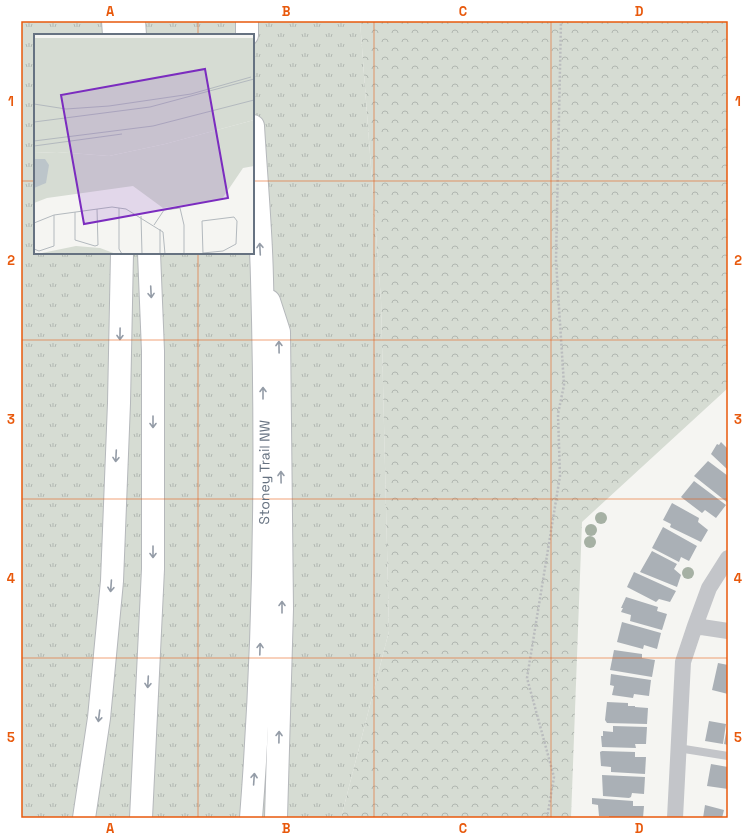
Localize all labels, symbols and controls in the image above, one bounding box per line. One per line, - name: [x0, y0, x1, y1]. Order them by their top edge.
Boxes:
- text: A: [106, 3, 115, 20]
- text: B: [282, 3, 291, 20]
- text: C: [459, 3, 467, 20]
- text: D: [635, 3, 644, 20]
- inset map: [34, 34, 254, 254]
- text: 1: [8, 93, 14, 110]
- text: 1: [735, 93, 741, 110]
- one-way arrow: [257, 243, 264, 256]
- text: 2: [7, 252, 15, 269]
- text: 2: [734, 252, 742, 269]
- one-way arrow: [147, 285, 154, 298]
- one-way arrow: [117, 327, 124, 340]
- one-way arrow: [275, 341, 283, 354]
- one-way arrow: [259, 387, 267, 400]
- text: 3: [7, 411, 15, 428]
- text: 3: [734, 411, 742, 428]
- one-way arrow: [149, 415, 157, 428]
- street label: Stoney Trail NW: [255, 420, 273, 525]
- one-way arrow: [113, 449, 120, 462]
- one-way arrow: [277, 471, 285, 484]
- one-way arrow: [149, 545, 157, 558]
- text: 4: [7, 570, 15, 587]
- text: 4: [734, 570, 742, 587]
- one-way arrow: [108, 579, 115, 592]
- one-way arrow: [278, 601, 286, 614]
- one-way arrow: [256, 643, 263, 656]
- one-way arrow: [145, 675, 152, 688]
- one-way arrow: [95, 709, 103, 722]
- text: 5: [7, 729, 15, 746]
- text: 5: [734, 729, 742, 746]
- one-way arrow: [275, 731, 283, 744]
- one-way arrow: [250, 773, 257, 786]
- text: A: [106, 820, 115, 837]
- text: B: [282, 820, 291, 837]
- text: C: [459, 820, 467, 837]
- text: D: [635, 820, 644, 837]

